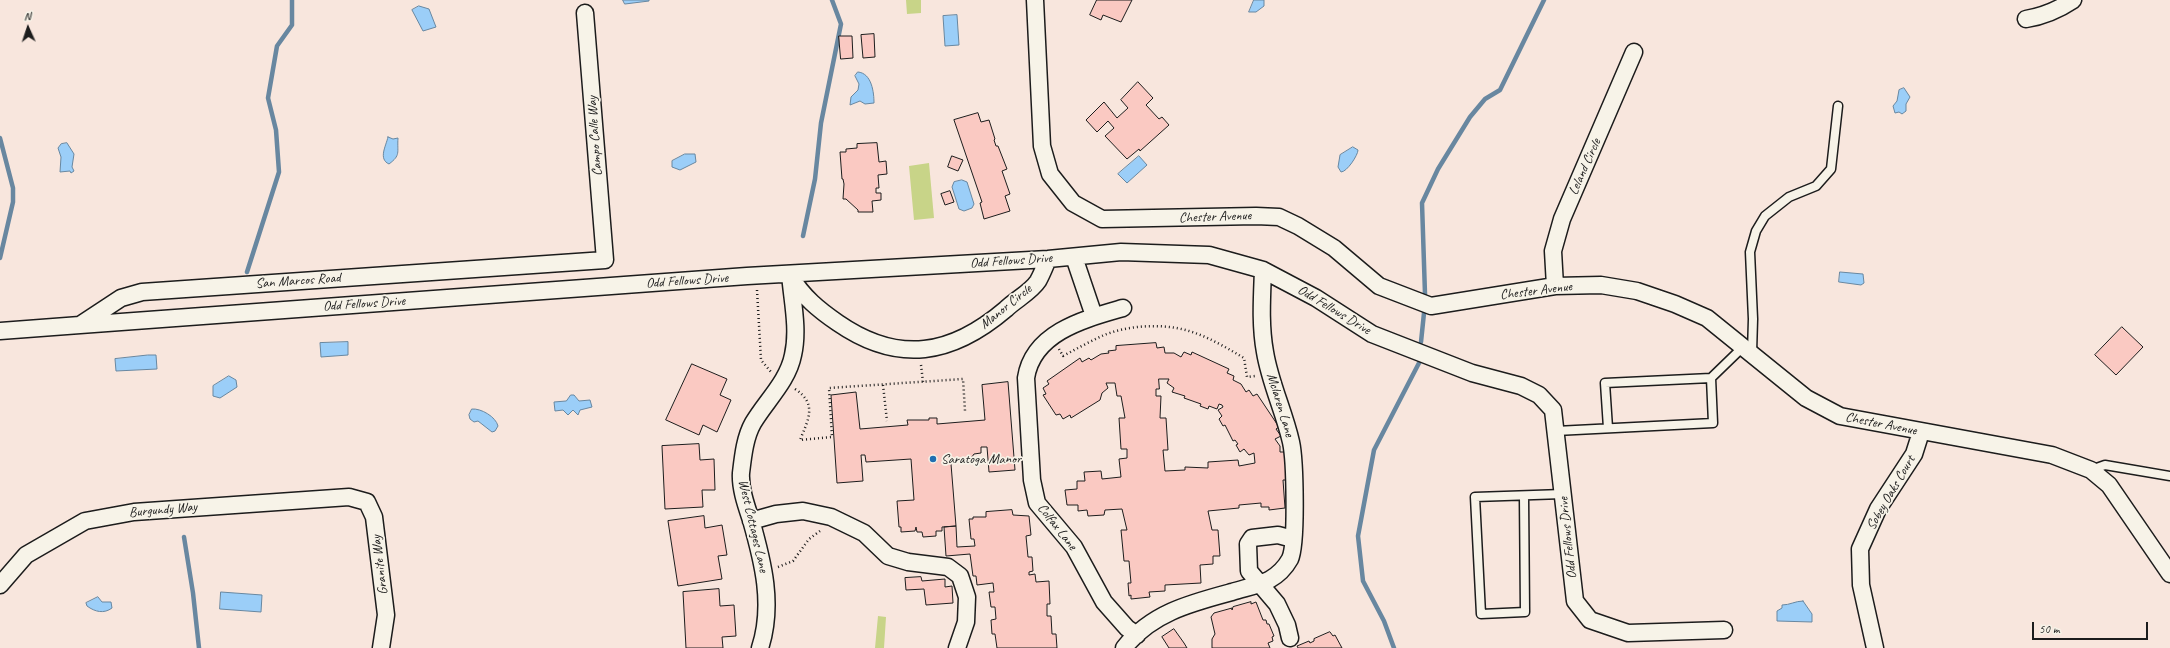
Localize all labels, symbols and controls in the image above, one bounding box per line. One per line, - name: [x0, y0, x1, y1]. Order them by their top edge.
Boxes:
- north arrow: [8, 8, 48, 48]
- text: N: [24, 9, 31, 23]
- street label: Campo Calle Way: [584, 95, 606, 177]
- street label: Leland Circle: [1565, 136, 1605, 198]
- street label: Chester Avenue: [1179, 207, 1251, 227]
- street label: Odd Fellows Drive: [969, 250, 1053, 272]
- street label: San Marcos Road: [255, 270, 341, 292]
- street label: Odd Fellows Drive: [645, 270, 729, 292]
- street label: Chester Avenue: [1499, 278, 1573, 304]
- street label: Manor Circle: [977, 281, 1035, 333]
- street label: Odd Fellows Drive: [1294, 282, 1374, 338]
- street label: Odd Fellows Drive: [322, 293, 406, 315]
- street label: Mclaren Lane: [1262, 371, 1298, 439]
- street label: Chester Avenue: [1844, 409, 1918, 439]
- place label: Saratoga Manor: [941, 451, 1021, 467]
- street label: Sobey Oaks Court: [1863, 453, 1919, 533]
- marker: Saratoga Manor: [928, 454, 938, 464]
- street label: West Cottages Lane: [734, 478, 772, 574]
- street label: Odd Fellows Drive: [1555, 496, 1581, 580]
- street label: Burgundy Way: [128, 499, 198, 521]
- street label: Colfax Lane: [1034, 500, 1080, 554]
- street label: Granite Way: [368, 534, 392, 596]
- scale bar: [2034, 614, 2150, 640]
- text: 50 m: [2039, 621, 2059, 637]

